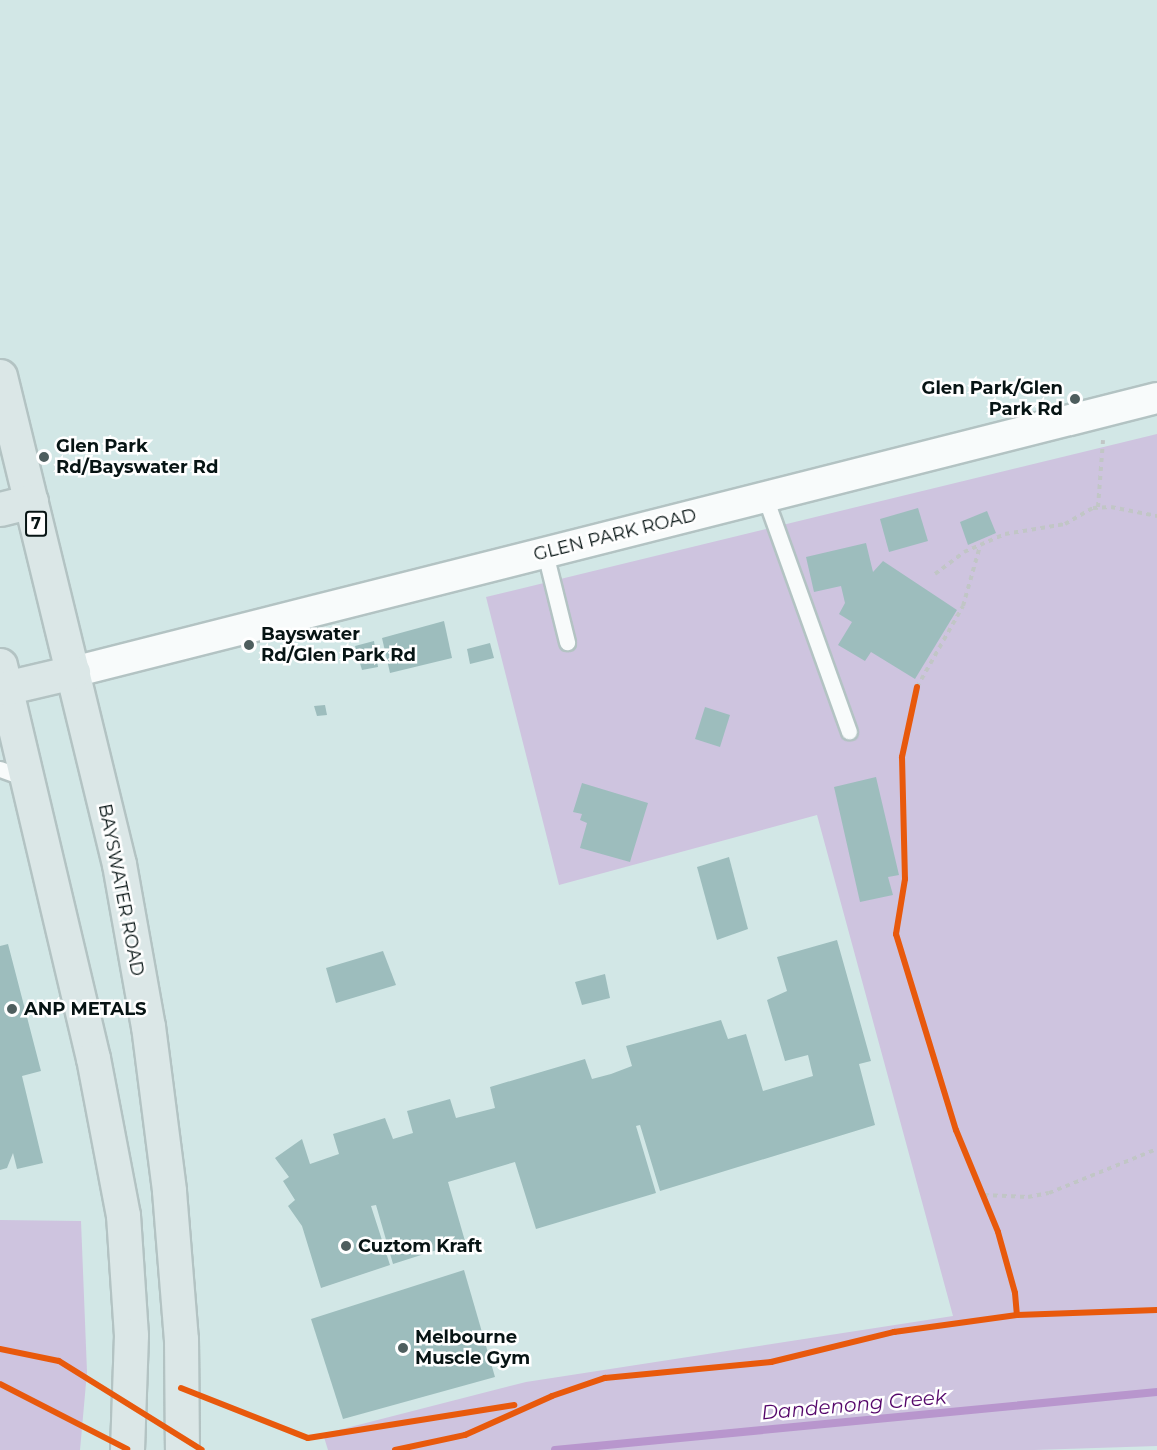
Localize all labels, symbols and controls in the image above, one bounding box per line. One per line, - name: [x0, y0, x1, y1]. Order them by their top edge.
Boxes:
- place label: Glen Park/Glen Park Rd: [922, 378, 1063, 420]
- marker: Glen Park/Glen Park Rd: [1068, 392, 1082, 406]
- place label: Glen Park Rd/Bayswater Rd: [56, 436, 218, 478]
- marker: Glen Park Rd/Bayswater Rd: [37, 450, 51, 464]
- street label: GLEN PARK ROAD: [531, 504, 699, 566]
- road number: 7: [24, 511, 48, 537]
- place label: Bayswater Rd/Glen Park Rd: [261, 624, 416, 666]
- marker: Bayswater Rd/Glen Park Rd: [242, 638, 256, 652]
- street label: BAYSWATER ROAD: [94, 802, 148, 978]
- place label: ANP METALS: [24, 998, 146, 1020]
- marker: ANP METALS: [5, 1002, 19, 1016]
- place label: Cuztom Kraft: [358, 1235, 482, 1257]
- marker: Cuztom Kraft: [339, 1239, 353, 1253]
- place label: Melbourne Muscle Gym: [415, 1327, 530, 1370]
- marker: Melbourne Muscle Gym: [396, 1341, 410, 1355]
- water label: Dandenong Creek: [760, 1385, 948, 1425]

